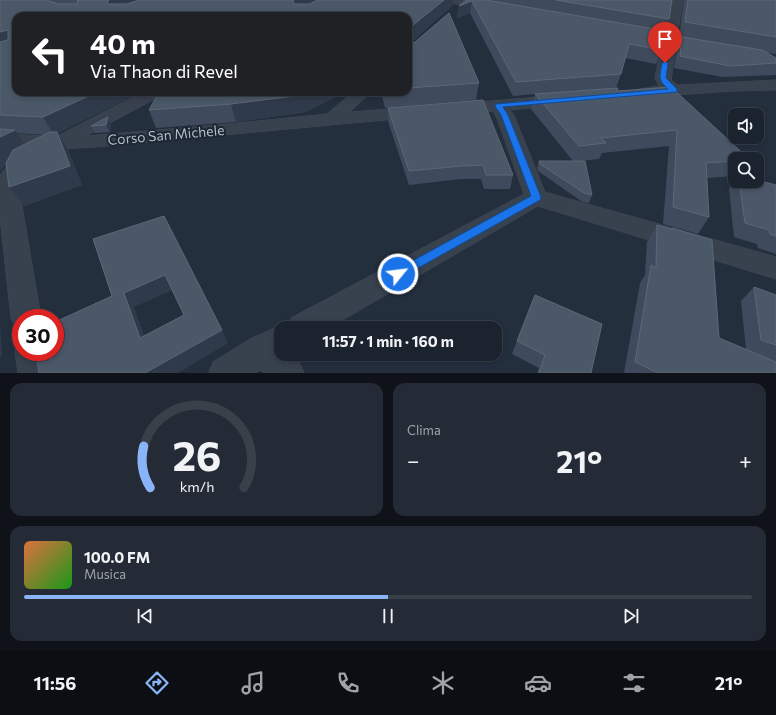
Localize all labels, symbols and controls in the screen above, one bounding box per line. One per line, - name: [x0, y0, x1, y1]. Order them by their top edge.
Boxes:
- pin: [648, 22, 682, 63]
- text: 40 m: [90, 26, 156, 60]
- icon: left: [24, 28, 76, 80]
- icon: arrive: [654, 28, 676, 50]
- text: Via Thaon di Revel: [90, 60, 238, 82]
- map controls: [728, 108, 764, 188]
- button: sound: [728, 108, 764, 144]
- street label: Corso San Michele: [107, 121, 225, 148]
- button: search: [728, 152, 764, 188]
- position arrow: [377, 253, 419, 295]
- speed limit sign: 30: [12, 309, 64, 361]
- text: 11:57 · 1 min · 160 m: [322, 332, 454, 350]
- text: Clima: [407, 422, 441, 438]
- text: 26: [172, 428, 221, 479]
- text: 21°: [556, 442, 602, 479]
- text: −: [407, 447, 420, 474]
- text: +: [739, 447, 752, 474]
- text: km/h: [179, 476, 214, 494]
- text: 100.0 FM: [84, 548, 150, 566]
- text: Musica: [84, 566, 126, 582]
- icon: previous: [134, 605, 156, 627]
- icon: pause: [377, 605, 399, 627]
- icon: next: [620, 605, 642, 627]
- icon: directions: [143, 669, 171, 697]
- icon: music: [239, 669, 267, 697]
- icon: phone: [334, 669, 362, 697]
- icon: climate: [429, 669, 457, 697]
- icon: car: [524, 669, 552, 697]
- icon: filters: [620, 669, 648, 697]
- text: 11:56: [34, 672, 76, 694]
- text: 21°: [715, 672, 742, 694]

